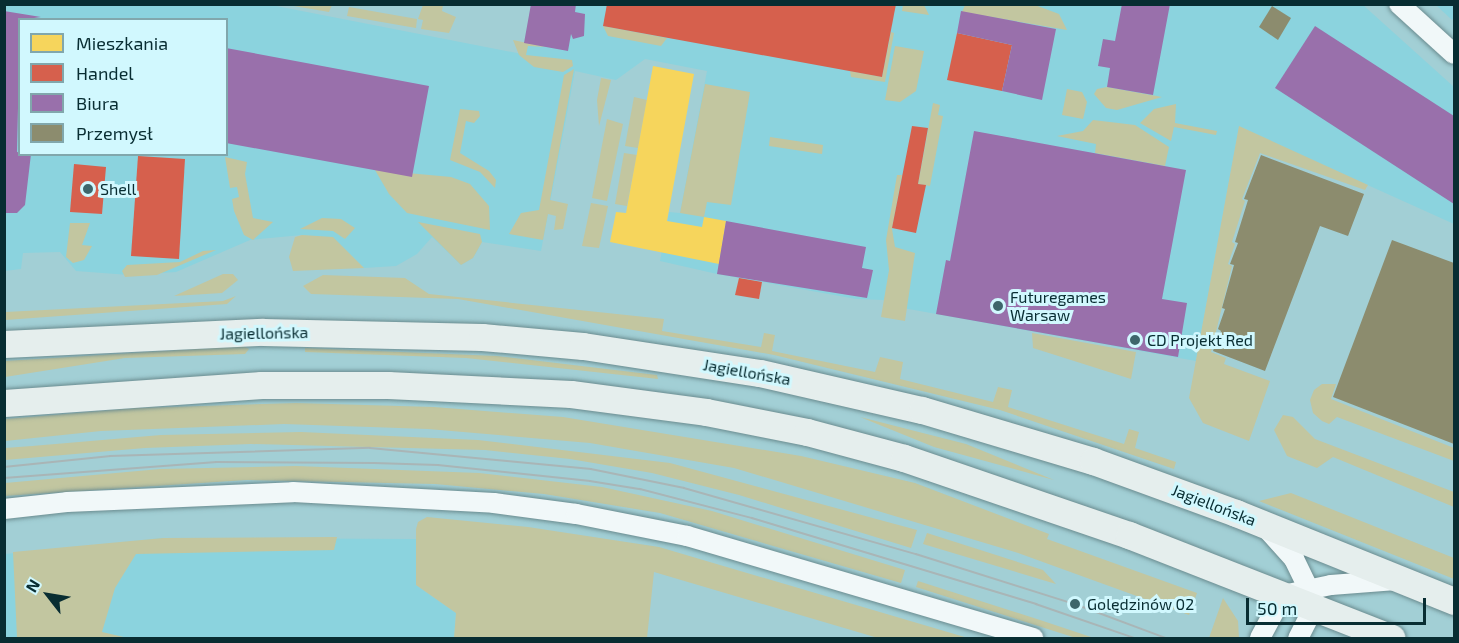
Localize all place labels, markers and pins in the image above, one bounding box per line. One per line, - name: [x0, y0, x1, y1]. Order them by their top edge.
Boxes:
- place label: Shell: [100, 179, 136, 199]
- marker: Shell: [81, 182, 95, 196]
- place label: Futuregames Warsaw: [1010, 287, 1106, 325]
- marker: Futuregames Warsaw: [991, 299, 1005, 313]
- place label: CD Projekt Red: [1147, 330, 1253, 350]
- marker: CD Projekt Red: [1128, 333, 1142, 347]
- place label: Golędzinów 02: [1087, 594, 1195, 614]
- marker: Golędzinów 02: [1068, 597, 1082, 611]

